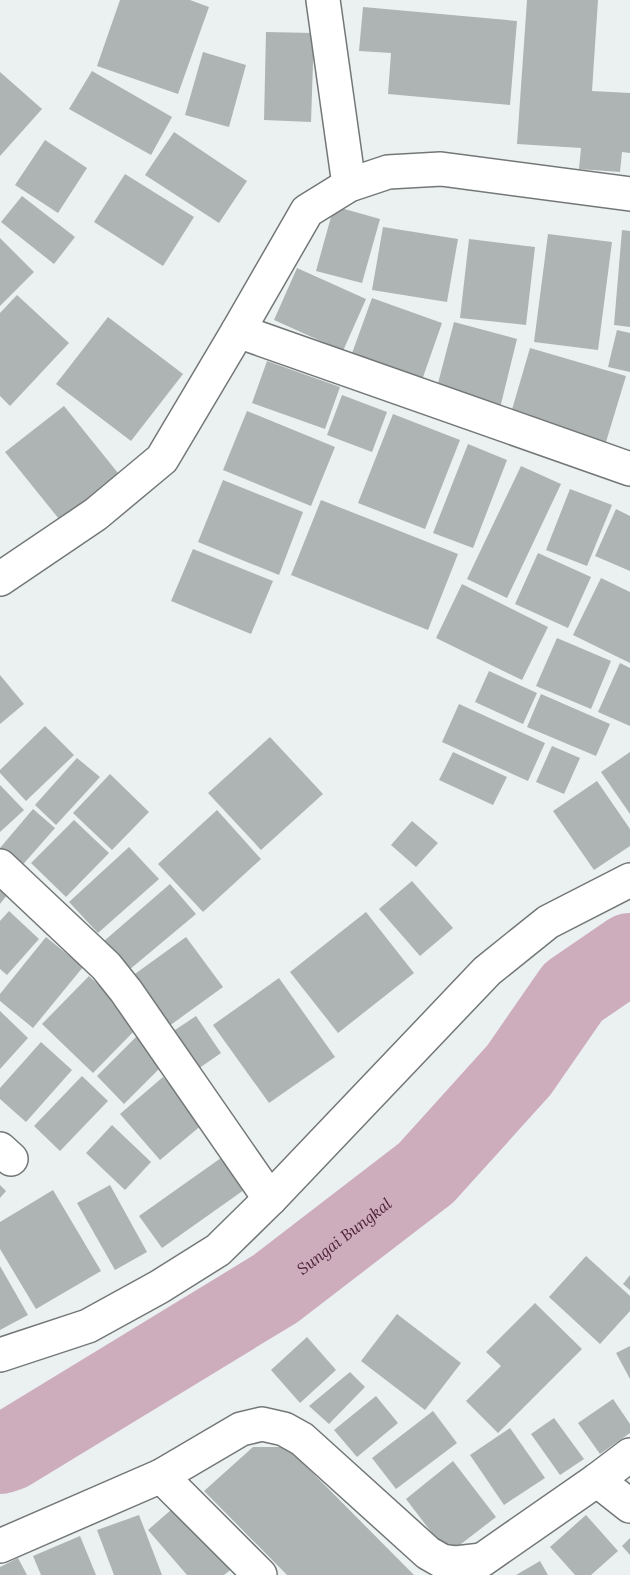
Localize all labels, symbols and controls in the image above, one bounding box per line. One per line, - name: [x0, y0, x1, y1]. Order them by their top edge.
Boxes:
- water label: Sungai Bungkal: [293, 1193, 396, 1279]

